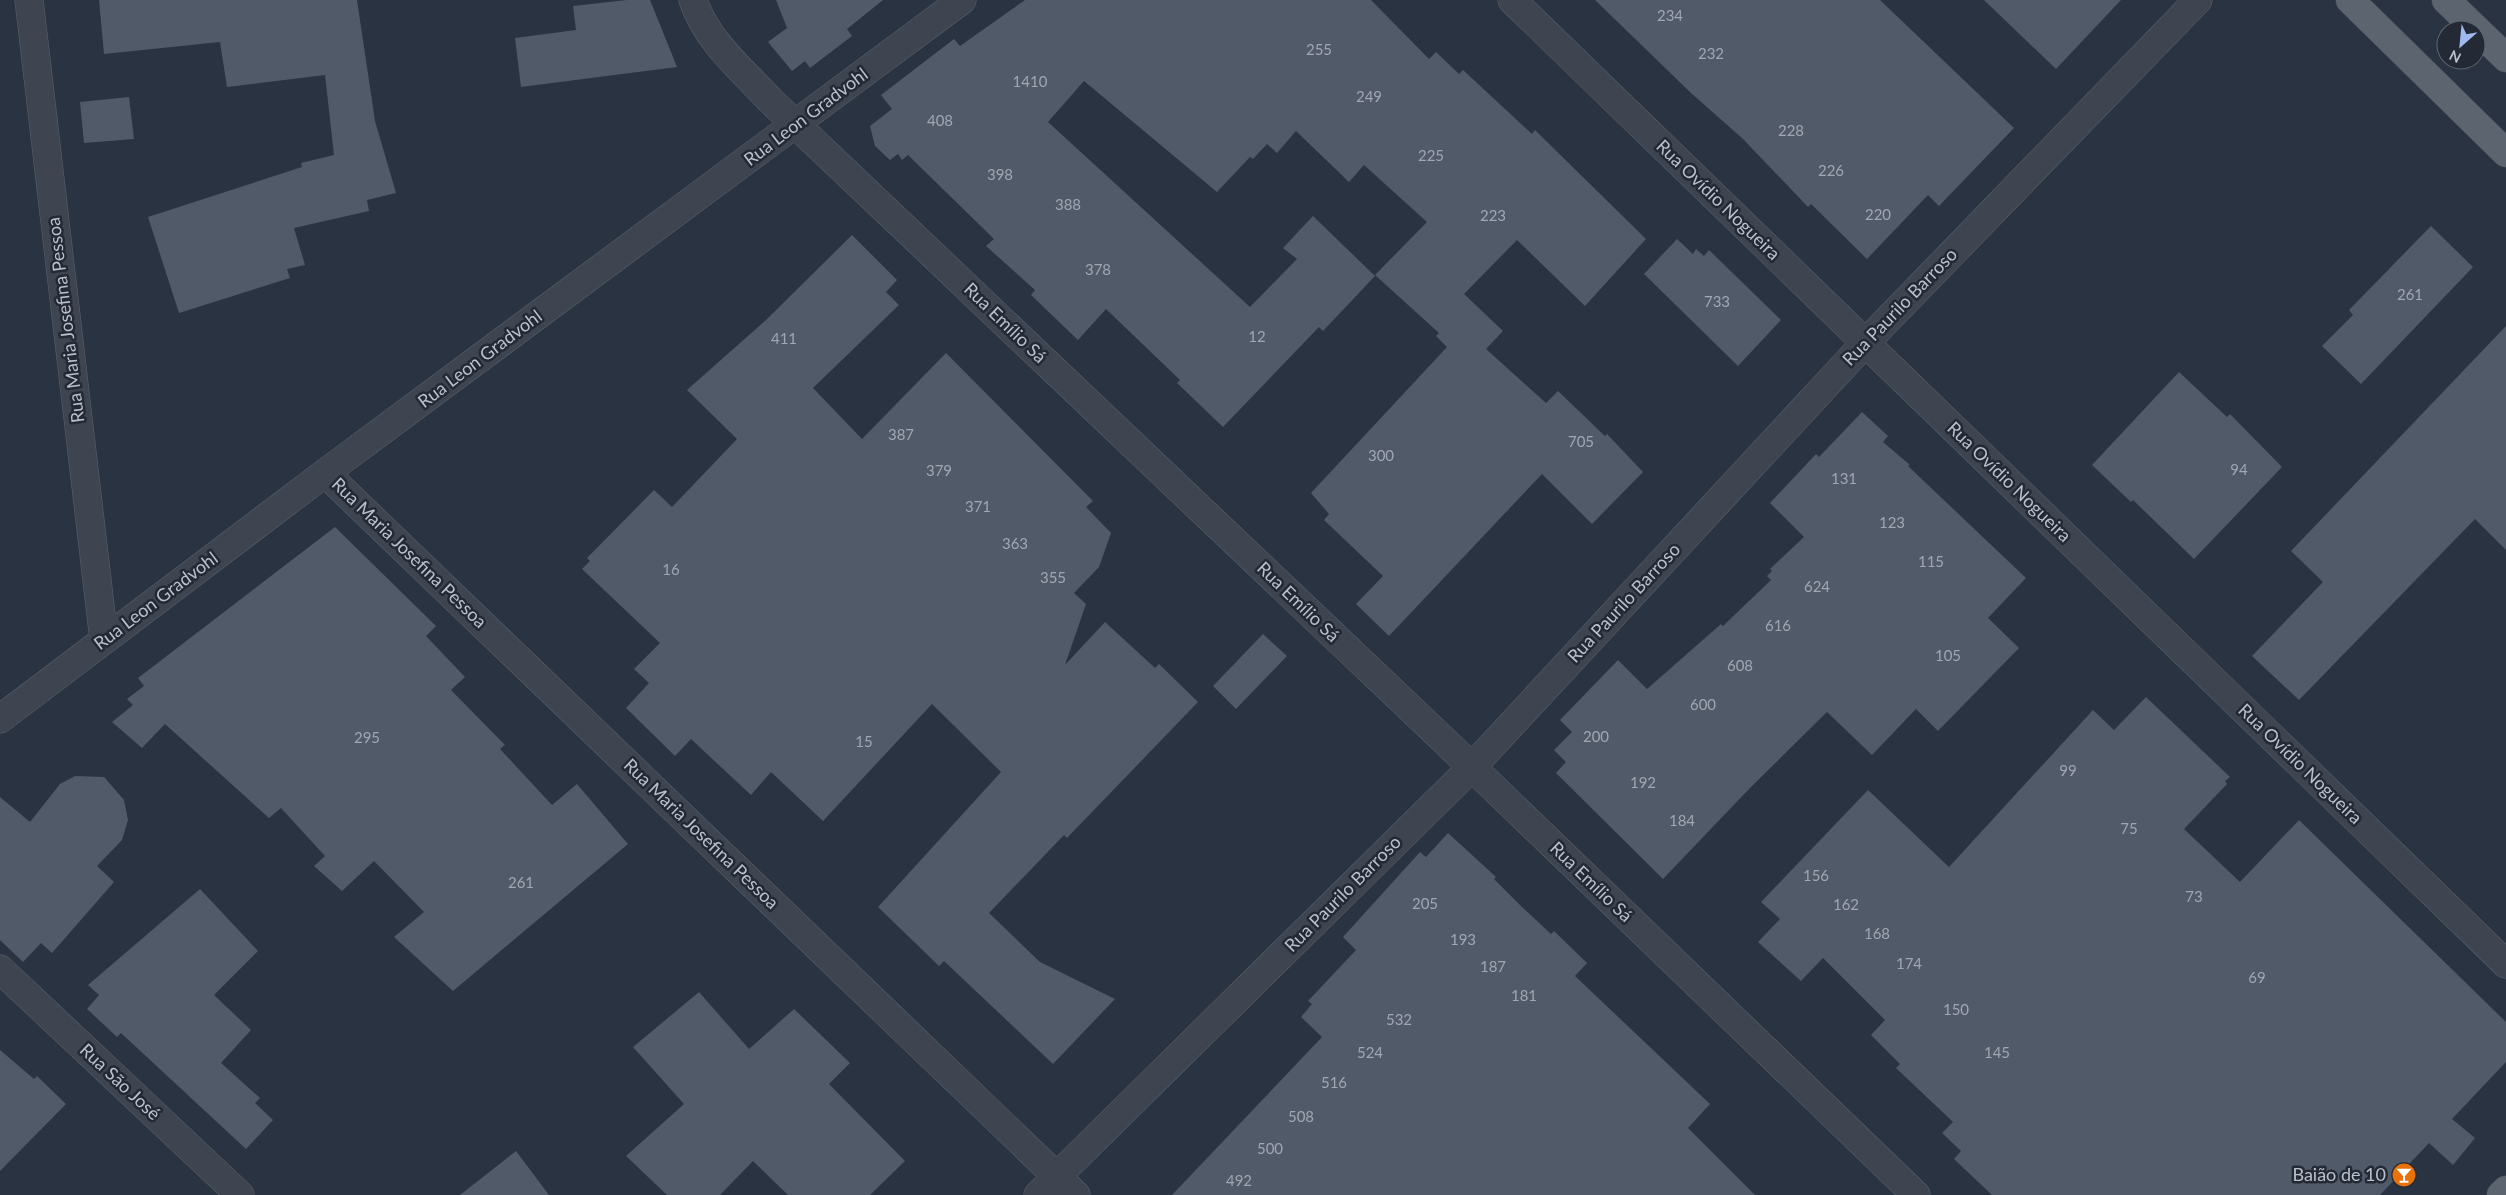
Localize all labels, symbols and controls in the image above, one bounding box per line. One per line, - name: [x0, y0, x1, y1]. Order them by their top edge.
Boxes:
- house number: 234: [1657, 6, 1683, 24]
- north arrow: [2436, 20, 2486, 70]
- house number: 255: [1306, 40, 1332, 58]
- house number: 232: [1698, 44, 1724, 62]
- text: N: [2446, 47, 2464, 67]
- street label: Rua Leon Gradvohl: [739, 62, 872, 170]
- house number: 1410: [1013, 72, 1048, 90]
- house number: 249: [1356, 87, 1382, 105]
- house number: 408: [927, 111, 953, 129]
- house number: 228: [1778, 121, 1804, 139]
- street label: Rua Ovídio Nogueira: [1652, 134, 1785, 264]
- house number: 225: [1418, 146, 1444, 164]
- house number: 226: [1818, 161, 1844, 179]
- house number: 398: [987, 165, 1013, 183]
- house number: 388: [1055, 195, 1081, 213]
- house number: 220: [1865, 205, 1891, 223]
- house number: 223: [1480, 206, 1506, 224]
- street label: Rua Maria Josefina Pessoa: [41, 216, 89, 424]
- street label: Rua Paurilo Barroso: [1837, 243, 1961, 370]
- house number: 378: [1085, 260, 1111, 278]
- street label: Rua Emílio Sá: [960, 278, 1051, 367]
- house number: 261: [2397, 285, 2423, 303]
- house number: 733: [1704, 292, 1730, 310]
- street label: Rua Leon Gradvohl: [413, 304, 546, 412]
- house number: 12: [1248, 327, 1266, 345]
- house number: 411: [771, 329, 797, 347]
- street label: Rua Ovídio Nogueira: [1943, 416, 2076, 546]
- house number: 387: [888, 425, 914, 443]
- house number: 705: [1568, 432, 1594, 450]
- house number: 300: [1368, 446, 1394, 464]
- house number: 94: [2230, 460, 2248, 478]
- house number: 379: [926, 461, 952, 479]
- house number: 131: [1831, 469, 1857, 487]
- street label: Rua Maria Josefina Pessoa: [328, 472, 492, 632]
- house number: 371: [965, 497, 991, 515]
- house number: 123: [1879, 513, 1905, 531]
- house number: 363: [1002, 534, 1028, 552]
- street label: Rua Paurilo Barroso: [1562, 538, 1684, 667]
- street label: Rua Leon Gradvohl: [89, 546, 222, 654]
- house number: 115: [1918, 552, 1944, 570]
- street label: Rua Emílio Sá: [1253, 557, 1344, 646]
- house number: 16: [662, 560, 680, 578]
- house number: 355: [1040, 568, 1066, 586]
- house number: 624: [1804, 577, 1830, 595]
- house number: 616: [1765, 616, 1791, 634]
- house number: 105: [1935, 646, 1961, 664]
- house number: 608: [1727, 656, 1753, 674]
- house number: 600: [1690, 695, 1716, 713]
- street label: Rua Ovídio Nogueira: [2234, 698, 2367, 828]
- house number: 200: [1583, 727, 1609, 745]
- house number: 295: [354, 728, 380, 746]
- house number: 15: [855, 732, 873, 750]
- street label: Rua Maria Josefina Pessoa: [620, 753, 784, 913]
- house number: 99: [2059, 761, 2077, 779]
- house number: 192: [1630, 773, 1656, 791]
- house number: 184: [1669, 811, 1695, 829]
- house number: 75: [2120, 819, 2138, 837]
- street label: Rua Paurilo Barroso: [1280, 831, 1405, 956]
- street label: Rua Emílio Sá: [1546, 837, 1637, 926]
- house number: 156: [1803, 866, 1829, 884]
- house number: 261: [508, 873, 534, 891]
- house number: 73: [2185, 887, 2203, 905]
- house number: 205: [1412, 894, 1438, 912]
- house number: 162: [1833, 895, 1859, 913]
- house number: 168: [1864, 924, 1890, 942]
- house number: 193: [1450, 930, 1476, 948]
- house number: 174: [1896, 954, 1922, 972]
- house number: 187: [1480, 957, 1506, 975]
- house number: 69: [2248, 968, 2266, 986]
- house number: 181: [1511, 986, 1537, 1004]
- house number: 150: [1943, 1000, 1969, 1018]
- house number: 532: [1386, 1010, 1412, 1028]
- street label: Rua São José: [76, 1038, 166, 1124]
- house number: 524: [1357, 1043, 1383, 1061]
- house number: 145: [1984, 1043, 2010, 1061]
- house number: 516: [1321, 1073, 1347, 1091]
- house number: 508: [1288, 1107, 1314, 1125]
- house number: 500: [1257, 1139, 1283, 1157]
- bar icon: Baião de 10: [2391, 1162, 2417, 1188]
- place label: Baião de 10: [2292, 1163, 2386, 1185]
- house number: 492: [1226, 1171, 1252, 1189]

